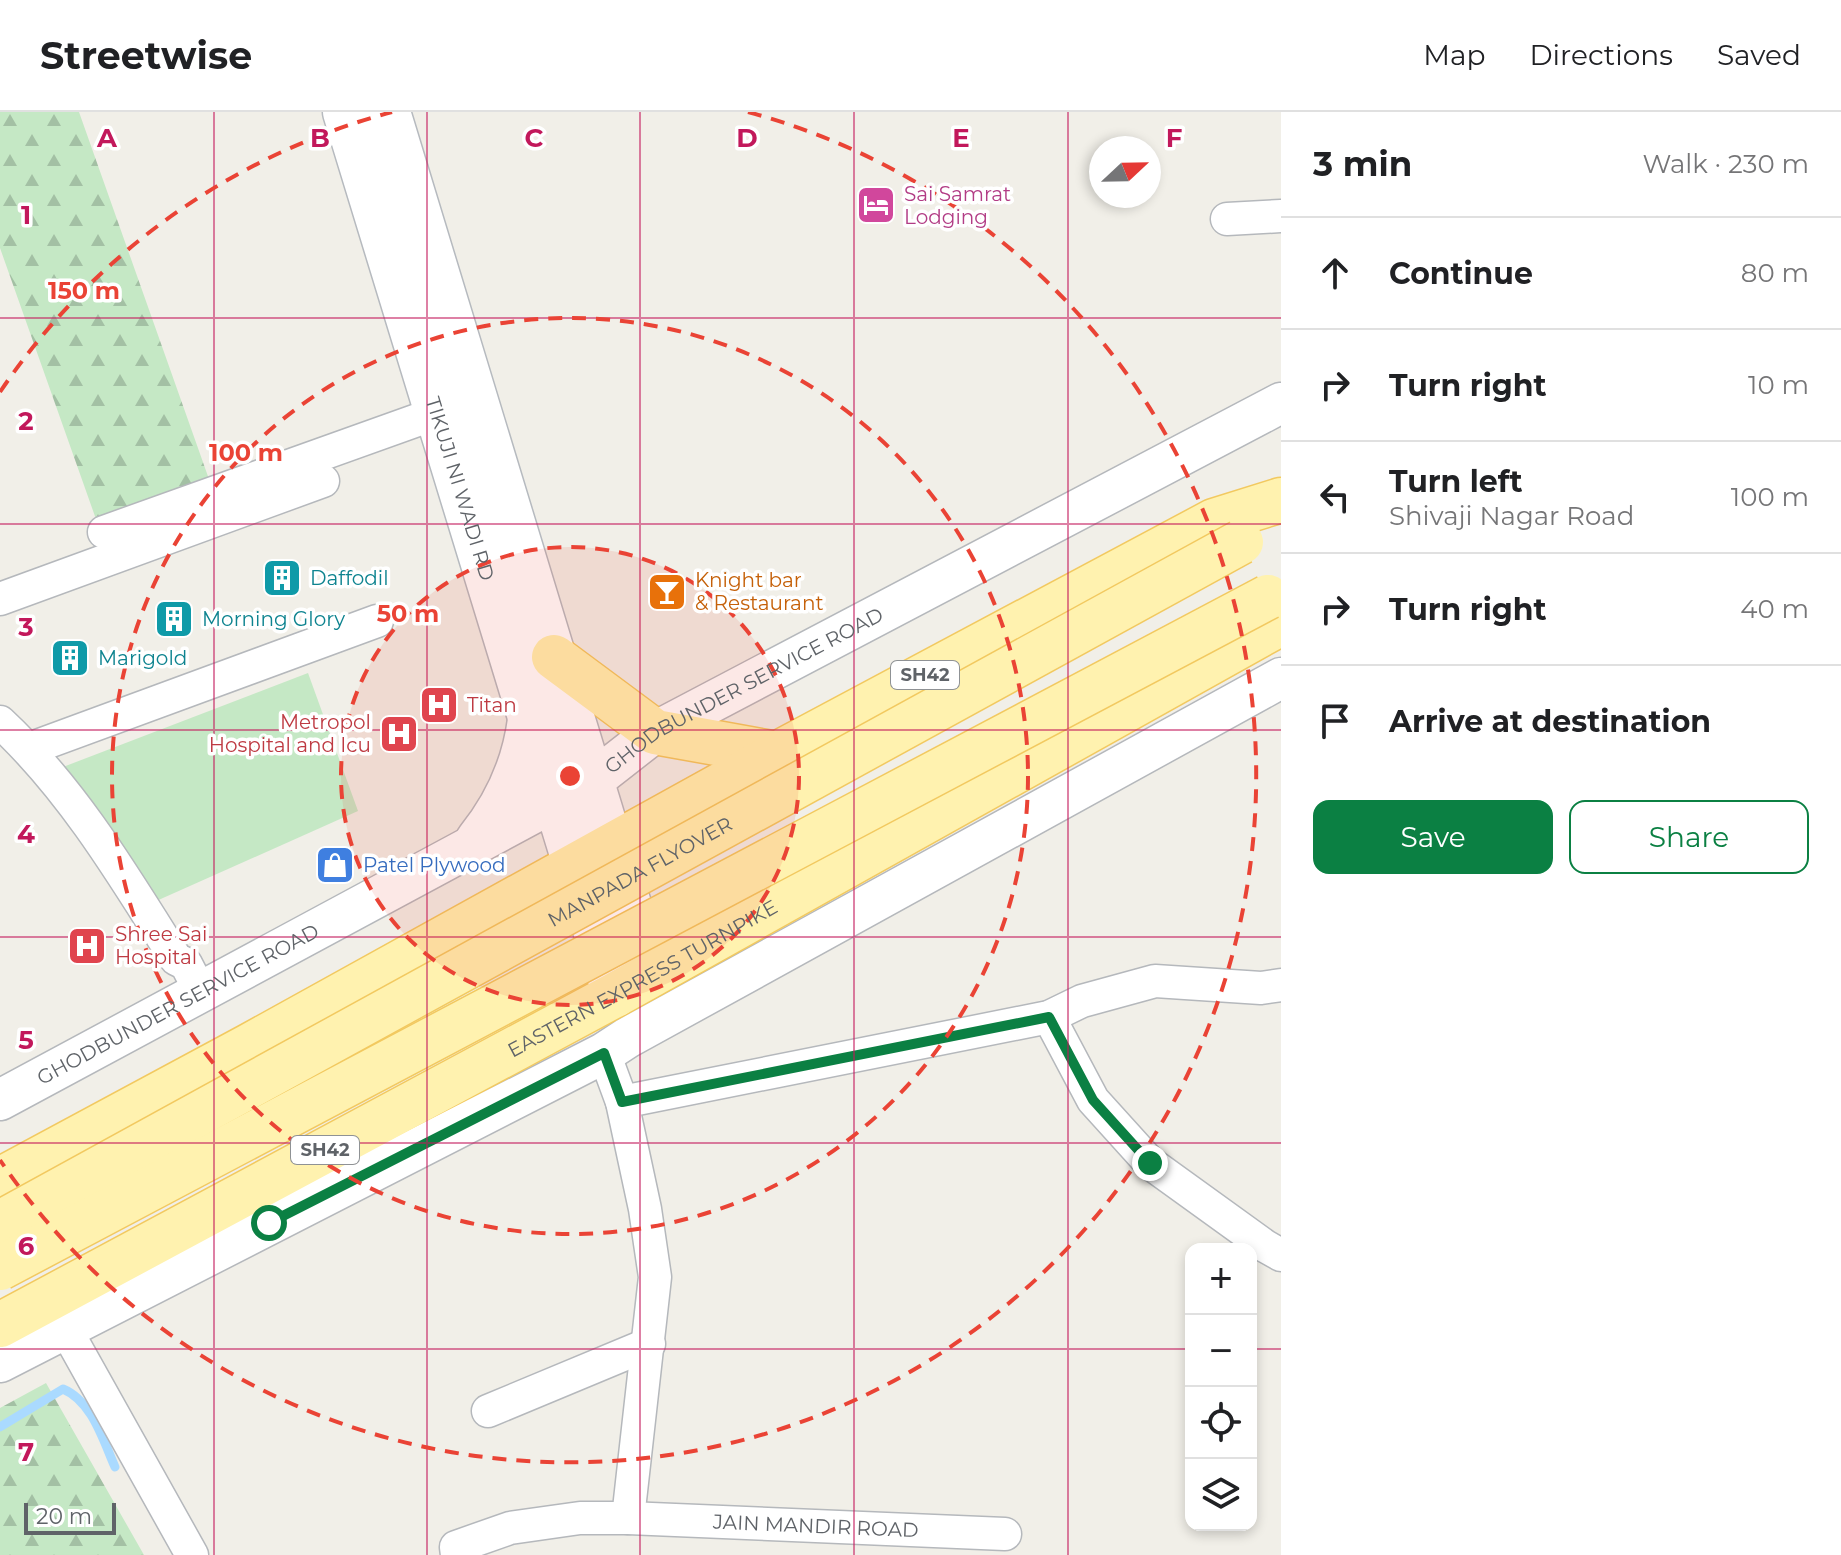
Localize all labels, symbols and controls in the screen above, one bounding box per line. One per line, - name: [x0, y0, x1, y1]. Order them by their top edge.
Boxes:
- text: Streetwise: [40, 32, 252, 79]
- text: Map: [1423, 38, 1485, 72]
- text: Directions: [1529, 38, 1673, 72]
- text: Saved: [1717, 38, 1801, 72]
- text: A: [96, 122, 118, 154]
- text: B: [310, 122, 330, 154]
- text: C: [525, 122, 544, 154]
- text: D: [736, 122, 758, 154]
- text: E: [952, 122, 970, 154]
- text: F: [1166, 122, 1182, 154]
- north arrow: [1089, 136, 1161, 208]
- text: 3 min: [1313, 143, 1412, 185]
- text: Walk · 230 m: [1642, 148, 1809, 180]
- place label: Sai Samrat Lodging: [904, 182, 1011, 229]
- hotel icon: Sai Samrat Lodging: [855, 184, 897, 226]
- text: 1: [21, 199, 31, 231]
- icon: ahead: [1313, 251, 1357, 295]
- text: Continue: [1389, 255, 1533, 292]
- text: 80 m: [1741, 257, 1809, 289]
- text: 150 m: [48, 276, 120, 305]
- icon: right: [1313, 363, 1357, 407]
- text: Turn right: [1389, 367, 1546, 404]
- text: 10 m: [1748, 369, 1809, 401]
- street label: TIKUJI NI WADI RD: [421, 394, 500, 584]
- text: 2: [18, 405, 34, 437]
- text: 100 m: [209, 438, 283, 467]
- text: Turn left: [1389, 463, 1522, 500]
- icon: left: [1313, 475, 1357, 519]
- text: 100 m: [1731, 481, 1809, 513]
- text: Shivaji Nagar Road: [1389, 500, 1634, 532]
- building icon: Daffodil: [261, 557, 303, 599]
- place label: Daffodil: [310, 566, 389, 590]
- place label: Knight bar & Restaurant: [695, 568, 824, 615]
- bar icon: Knight bar & Restaurant: [646, 571, 688, 613]
- icon: right: [1313, 587, 1357, 631]
- text: Turn right: [1389, 591, 1546, 628]
- text: 40 m: [1740, 593, 1809, 625]
- building icon: Morning Glory: [153, 598, 195, 640]
- text: 50 m: [377, 599, 439, 628]
- street label: GHODBUNDER SERVICE ROAD: [600, 602, 887, 779]
- place label: Morning Glory: [202, 607, 345, 631]
- text: 3: [17, 611, 34, 643]
- building icon: Marigold: [49, 637, 91, 679]
- place label: Marigold: [98, 646, 187, 670]
- road number: SH42: [891, 661, 959, 689]
- hospital icon: Titan: [418, 684, 460, 726]
- place label: Titan: [467, 693, 517, 717]
- icon: arrive: [1313, 699, 1357, 743]
- text: Arrive at destination: [1389, 703, 1711, 740]
- place label: Metropol Hospital and Icu: [209, 710, 371, 757]
- hospital icon: Metropol Hospital and Icu: [378, 713, 420, 755]
- centre of rings: [556, 762, 584, 790]
- button: Save: [1313, 800, 1553, 874]
- button: Share: [1569, 800, 1809, 874]
- street label: MANPADA FLYOVER: [544, 812, 736, 932]
- text: 4: [17, 818, 35, 850]
- shop icon: Patel Plywood: [314, 844, 356, 886]
- place label: Patel Plywood: [363, 853, 506, 877]
- street label: EASTERN EXPRESS TURNPIKE: [504, 895, 782, 1062]
- street label: GHODBUNDER SERVICE ROAD: [33, 919, 323, 1090]
- place label: Shree Sai Hospital: [115, 922, 207, 969]
- hospital icon: Shree Sai Hospital: [66, 925, 108, 967]
- text: 5: [18, 1024, 34, 1056]
- road number: SH42: [291, 1136, 359, 1164]
- route end: [1132, 1145, 1168, 1181]
- route start: [251, 1205, 287, 1241]
- text: 6: [18, 1230, 35, 1262]
- map controls: [1185, 1243, 1257, 1531]
- button: +: [1185, 1243, 1257, 1315]
- button: −: [1185, 1315, 1257, 1387]
- button: locate: [1185, 1387, 1257, 1459]
- text: 7: [18, 1436, 34, 1468]
- button: layers: [1185, 1459, 1257, 1531]
- scale bar: [24, 1499, 116, 1535]
- text: 20 m: [36, 1503, 92, 1530]
- street label: JAIN MANDIR ROAD: [712, 1510, 919, 1542]

